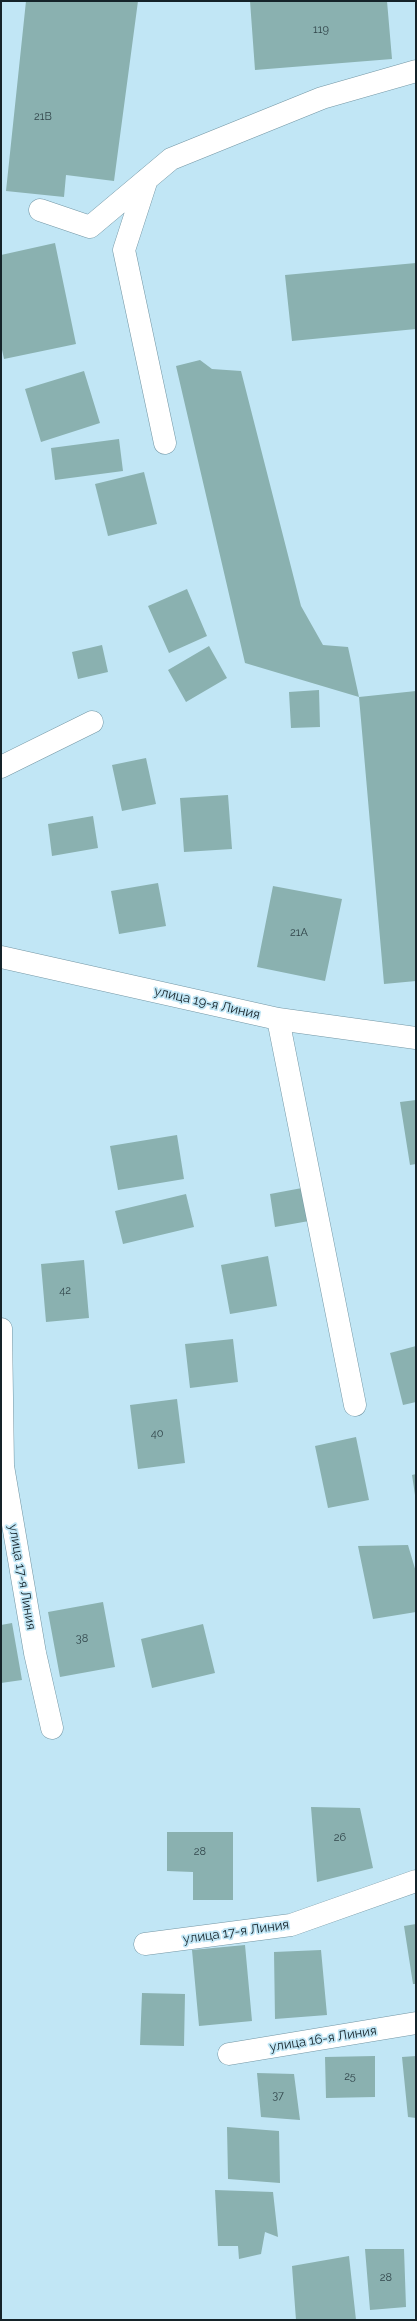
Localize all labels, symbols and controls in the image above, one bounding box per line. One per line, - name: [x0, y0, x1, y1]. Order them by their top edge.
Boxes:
- house number: 119: [313, 23, 329, 37]
- house number: 21В: [34, 110, 52, 124]
- house number: 21А: [290, 926, 308, 940]
- street label: улица 19-я Линия: [153, 983, 261, 1023]
- house number: 42: [59, 1284, 71, 1298]
- house number: 40: [151, 1427, 163, 1441]
- street label: улица 17-я Линия: [5, 1523, 39, 1631]
- house number: 38: [76, 1632, 88, 1646]
- house number: 26: [334, 1831, 346, 1845]
- house number: 28: [194, 1845, 206, 1859]
- street label: улица 17-я Линия: [182, 1917, 290, 1947]
- street label: улица 16-я Линия: [268, 2023, 378, 2055]
- house number: 25: [344, 2070, 356, 2084]
- house number: 37: [272, 2089, 284, 2103]
- house number: 28: [380, 2271, 392, 2285]

